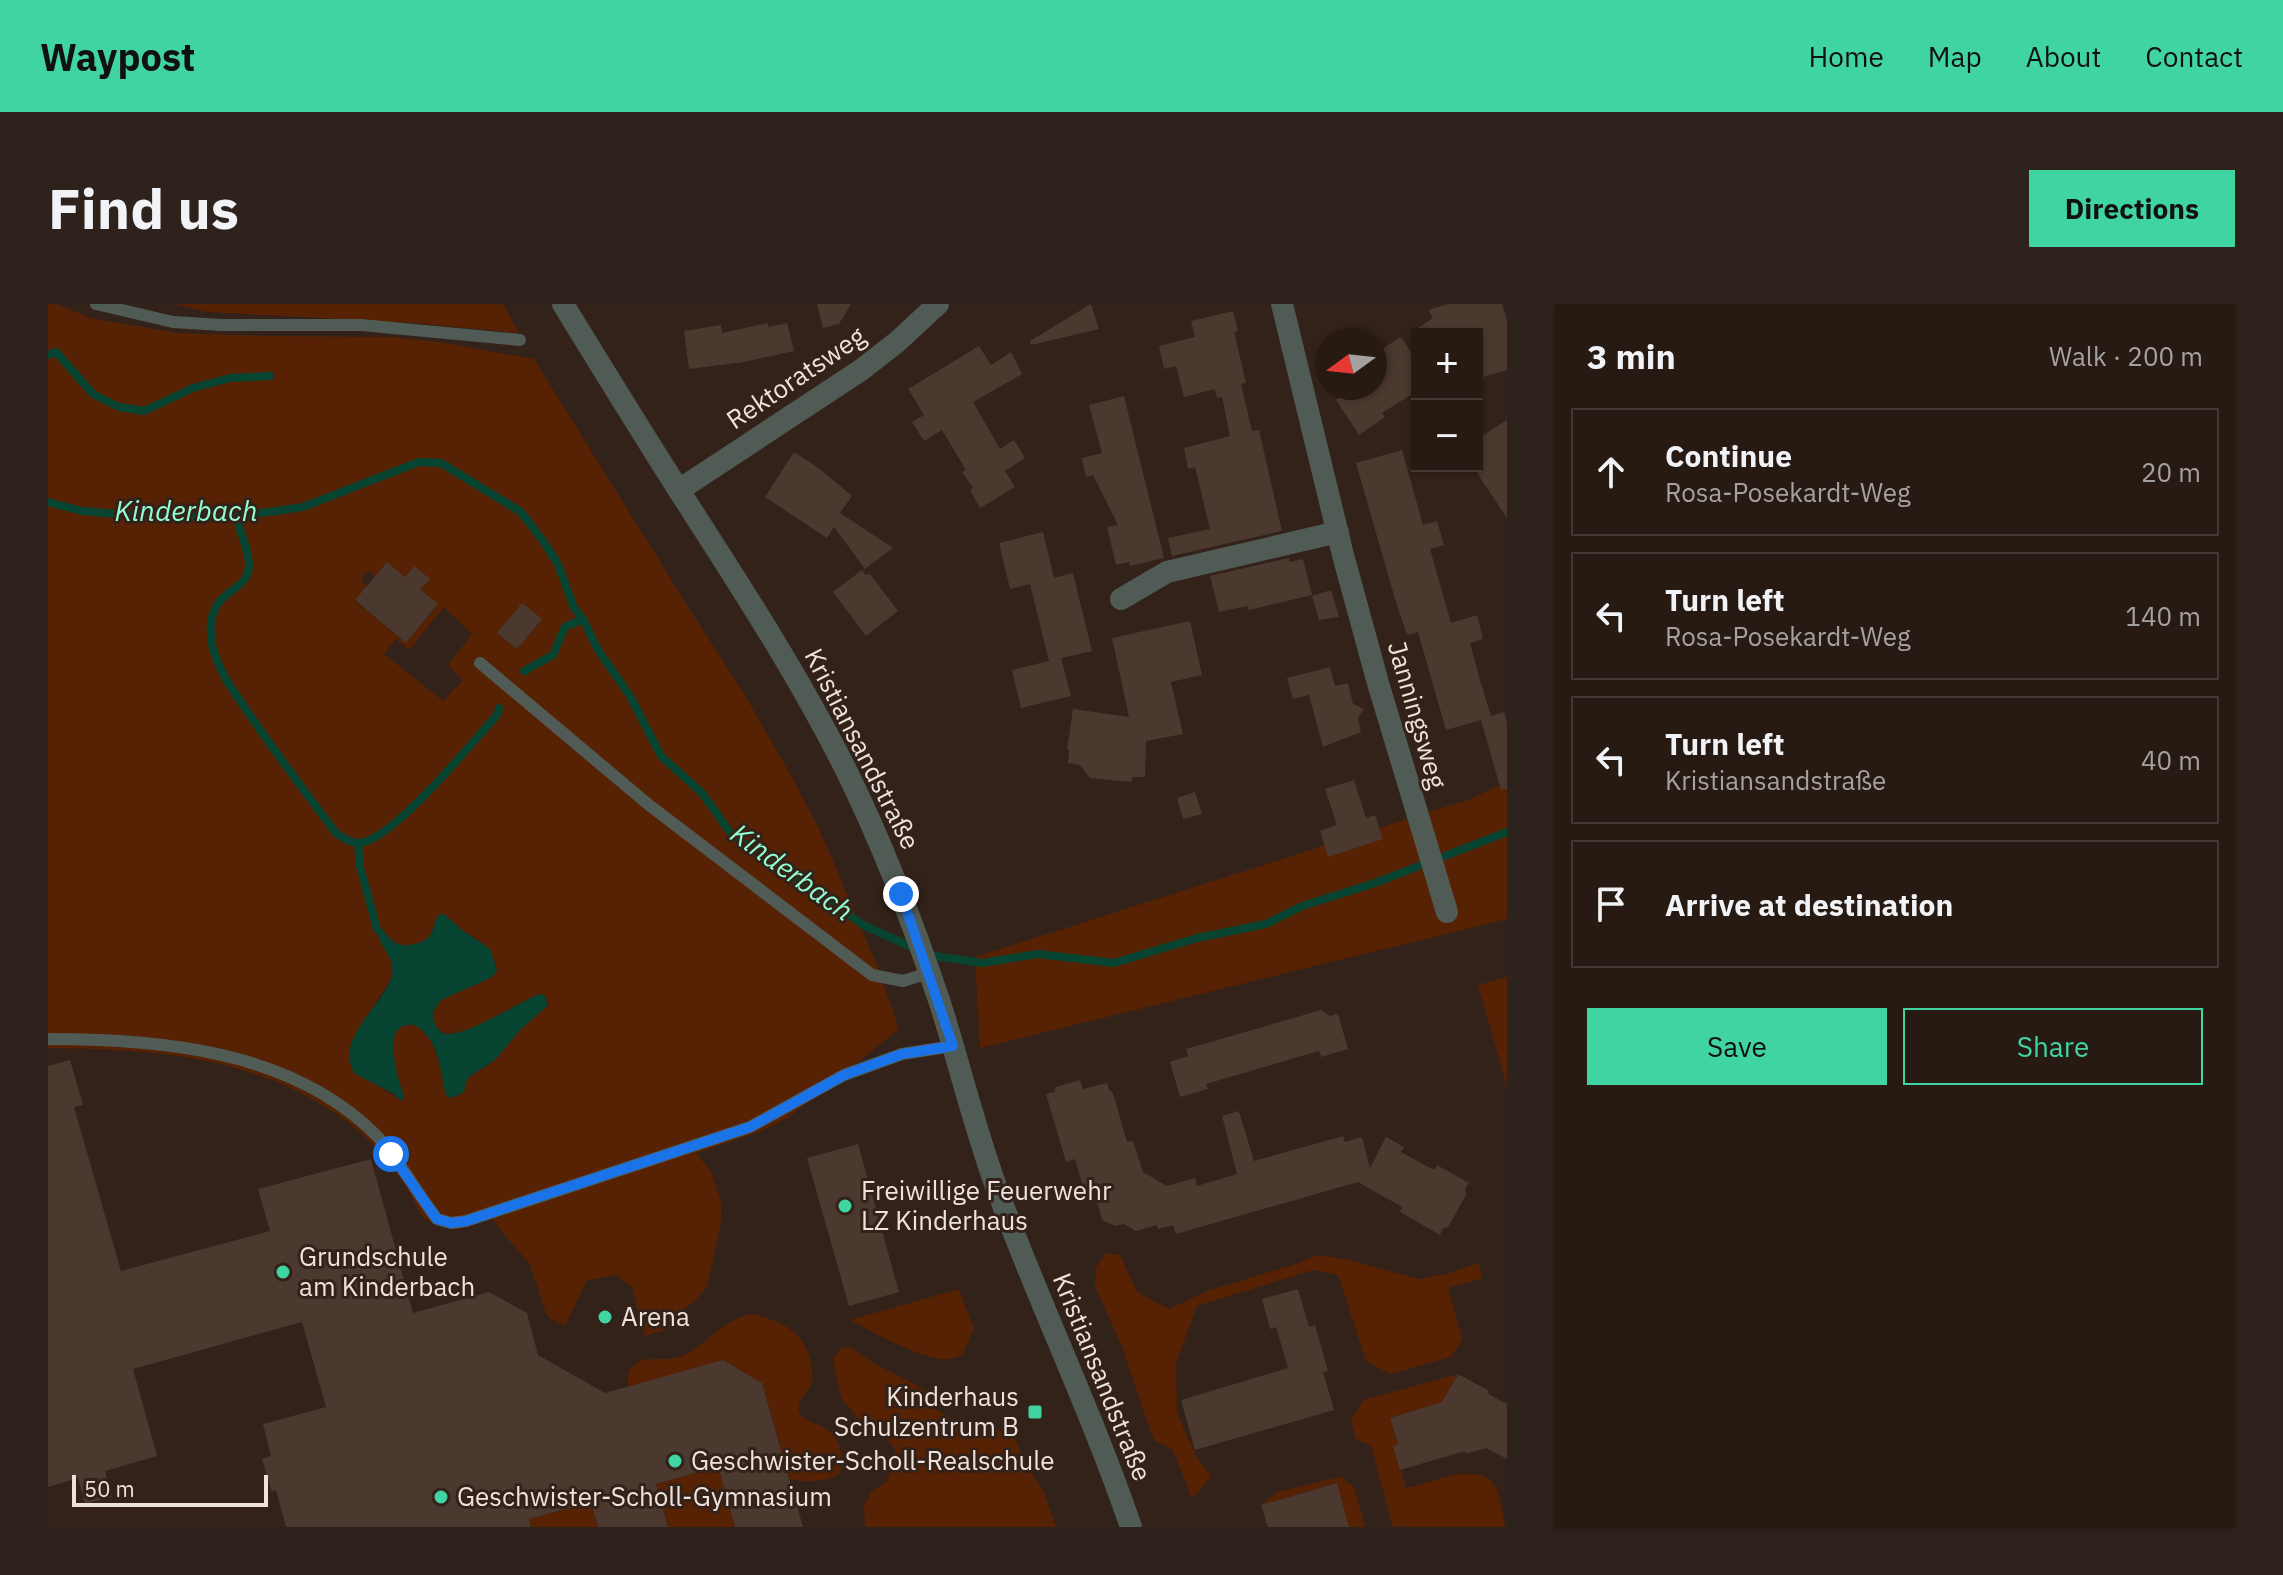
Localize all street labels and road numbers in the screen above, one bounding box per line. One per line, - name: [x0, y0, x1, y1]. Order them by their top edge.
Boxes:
- street label: Rektoratsweg: [720, 318, 872, 436]
- street label: Janningsweg: [1381, 637, 1455, 793]
- street label: Kristiansandstraße: [798, 642, 928, 855]
- street label: Kristiansandstraße: [1046, 1268, 1160, 1486]

